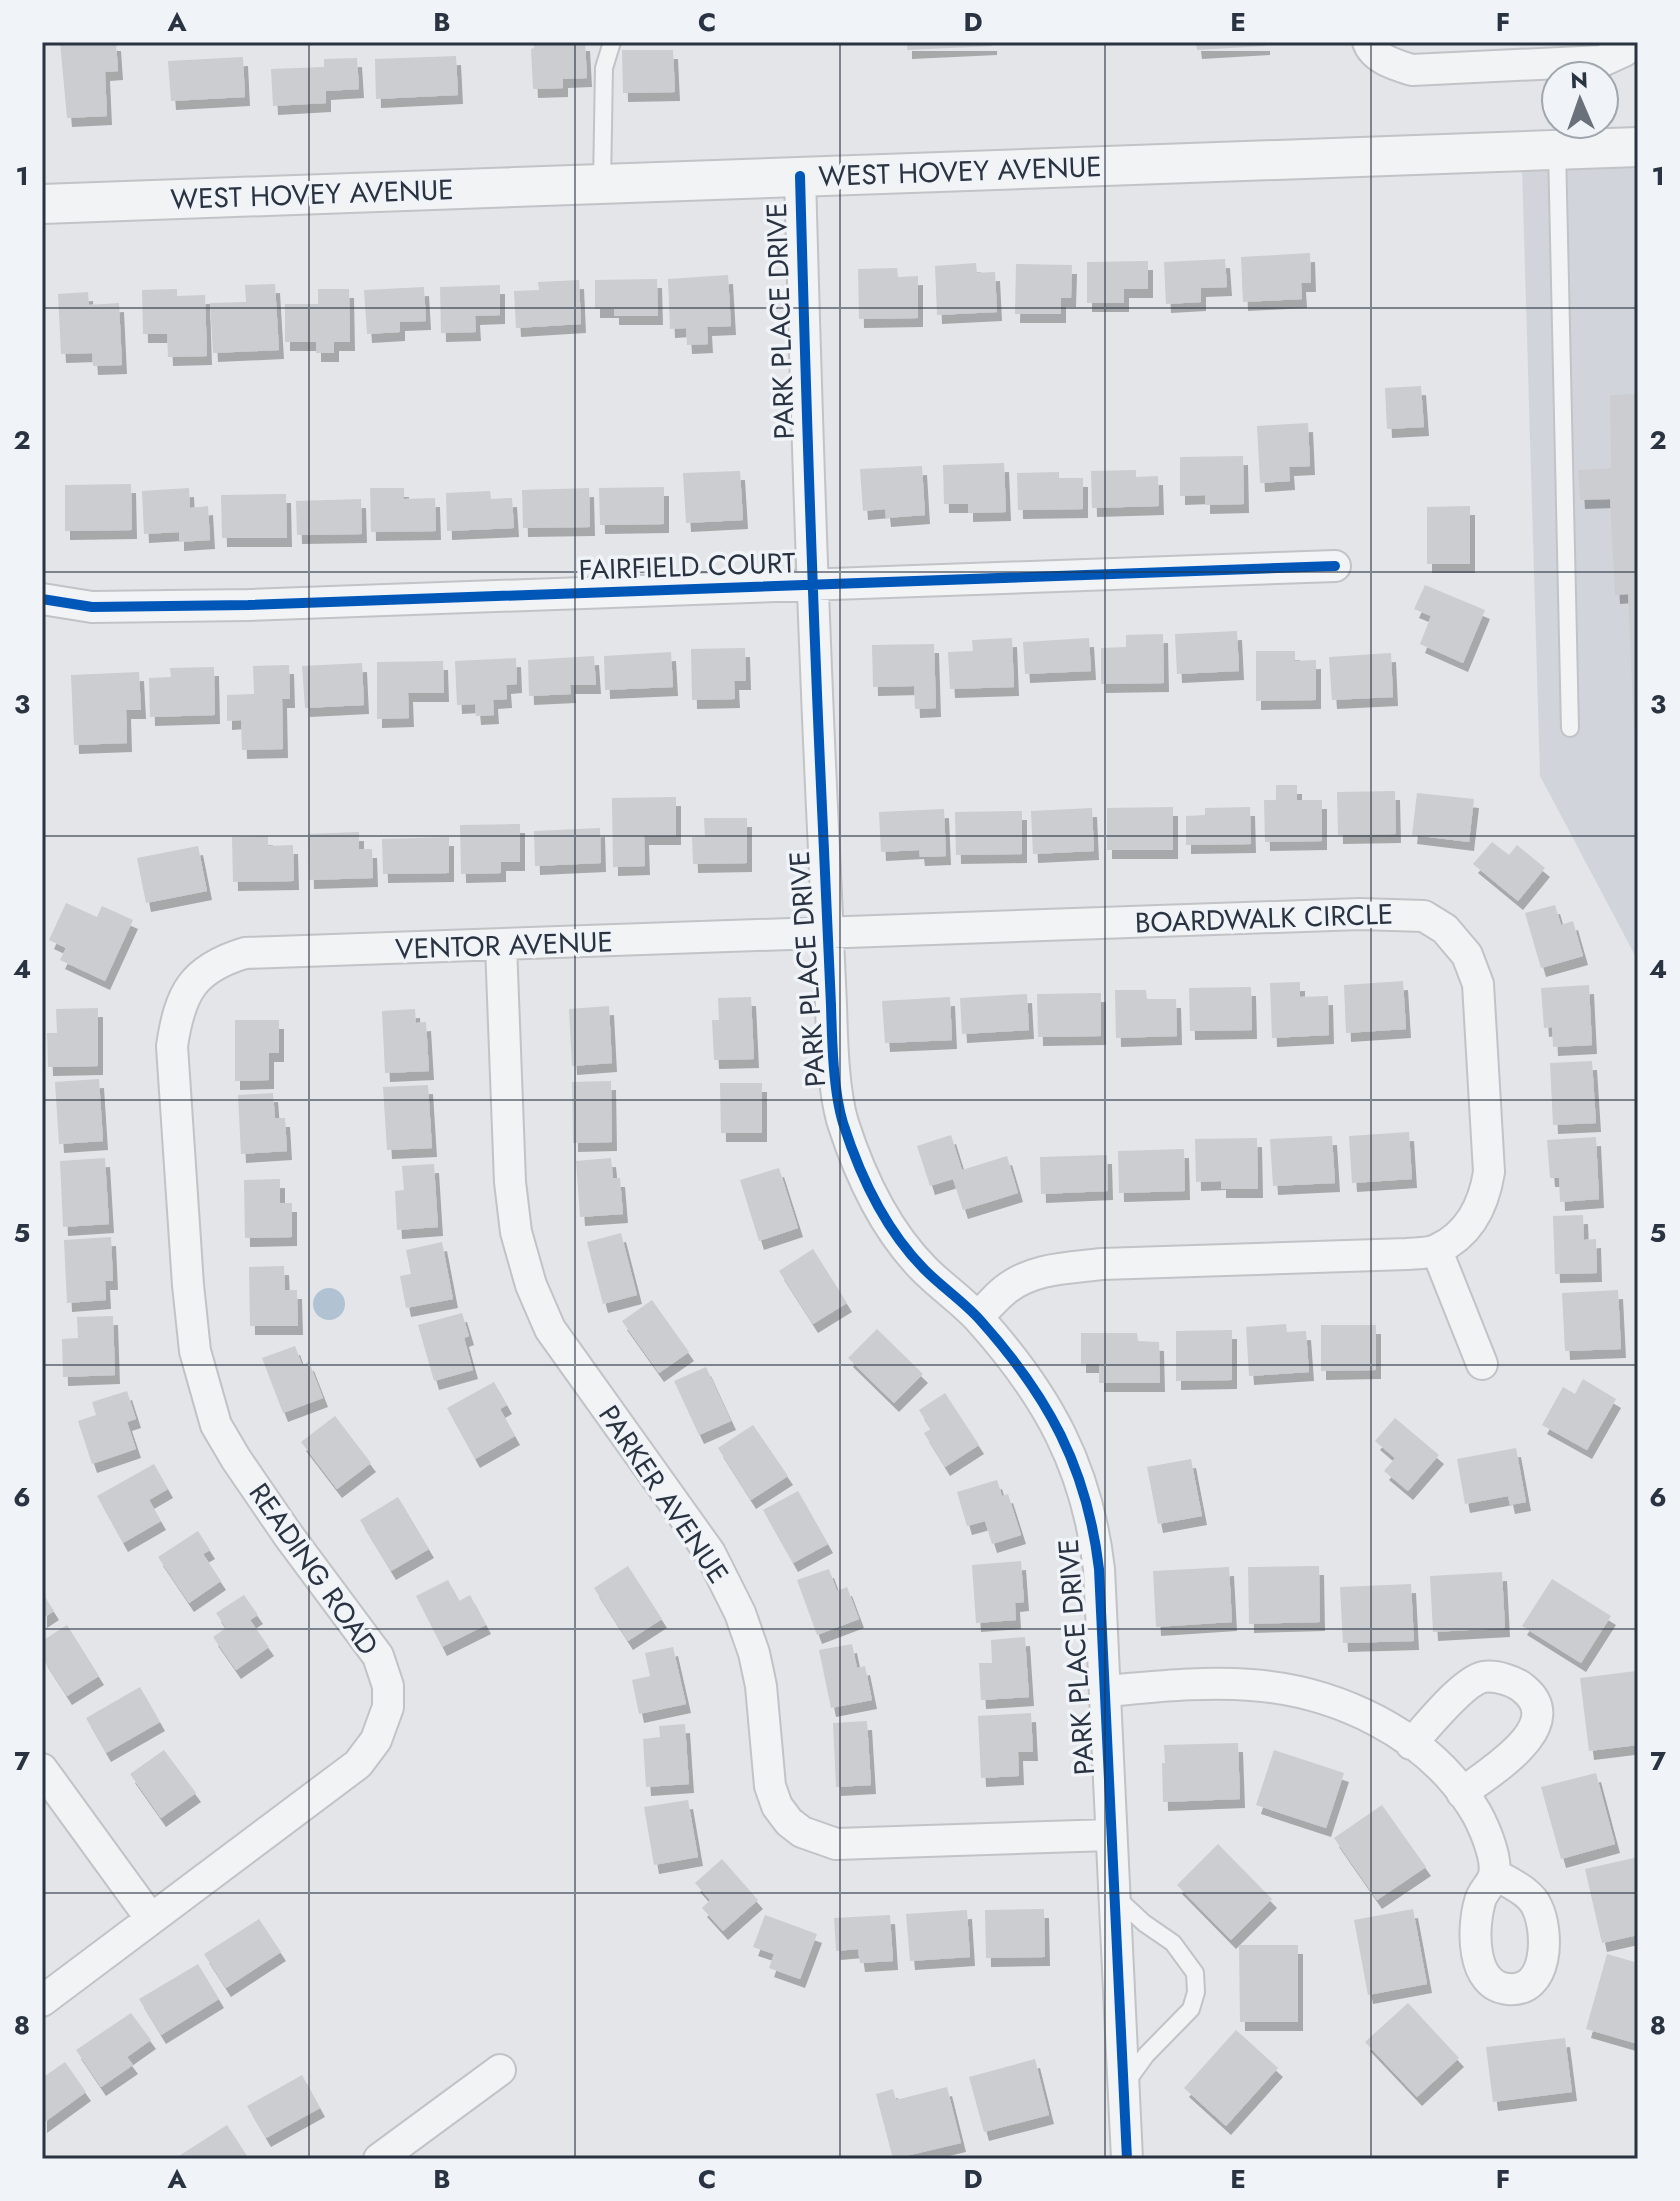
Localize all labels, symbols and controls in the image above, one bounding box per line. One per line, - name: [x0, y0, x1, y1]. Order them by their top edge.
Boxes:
- text: A: [166, 3, 187, 41]
- text: B: [433, 3, 451, 41]
- text: C: [698, 3, 716, 41]
- text: D: [963, 3, 983, 41]
- text: E: [1230, 3, 1246, 41]
- text: F: [1496, 3, 1510, 41]
- north arrow: [1540, 60, 1620, 140]
- text: N: [1570, 64, 1589, 96]
- street label: WEST HOVEY AVENUE: [818, 146, 1102, 197]
- text: 1: [15, 157, 29, 195]
- text: 1: [1651, 157, 1665, 195]
- street label: WEST HOVEY AVENUE: [170, 169, 454, 220]
- street label: PARK PLACE DRIVE: [756, 202, 805, 440]
- text: 2: [13, 421, 31, 459]
- text: 2: [1649, 421, 1667, 459]
- street label: FAIRFIELD COURT: [578, 542, 796, 591]
- text: 3: [14, 685, 30, 723]
- text: 3: [1650, 685, 1666, 723]
- street label: PARK PLACE DRIVE: [779, 850, 836, 1088]
- street label: BOARDWALK CIRCLE: [1134, 894, 1394, 943]
- street label: VENTOR AVENUE: [395, 921, 613, 970]
- text: 4: [13, 950, 31, 988]
- text: 4: [1649, 950, 1667, 988]
- text: 5: [14, 1214, 30, 1252]
- text: 5: [1650, 1214, 1666, 1252]
- street label: PARKER AVENUE: [589, 1397, 738, 1592]
- street label: READING ROAD: [239, 1475, 388, 1664]
- text: 6: [13, 1478, 31, 1516]
- text: 6: [1649, 1478, 1667, 1516]
- street label: PARK PLACE DRIVE: [1048, 1538, 1105, 1776]
- text: 7: [14, 1742, 30, 1780]
- text: 7: [1650, 1742, 1666, 1780]
- text: 8: [14, 2006, 30, 2044]
- text: 8: [1650, 2006, 1666, 2044]
- text: A: [166, 2160, 187, 2198]
- text: B: [433, 2160, 451, 2198]
- text: C: [698, 2160, 716, 2198]
- text: D: [963, 2160, 983, 2198]
- text: E: [1230, 2160, 1246, 2198]
- text: F: [1496, 2160, 1510, 2198]

